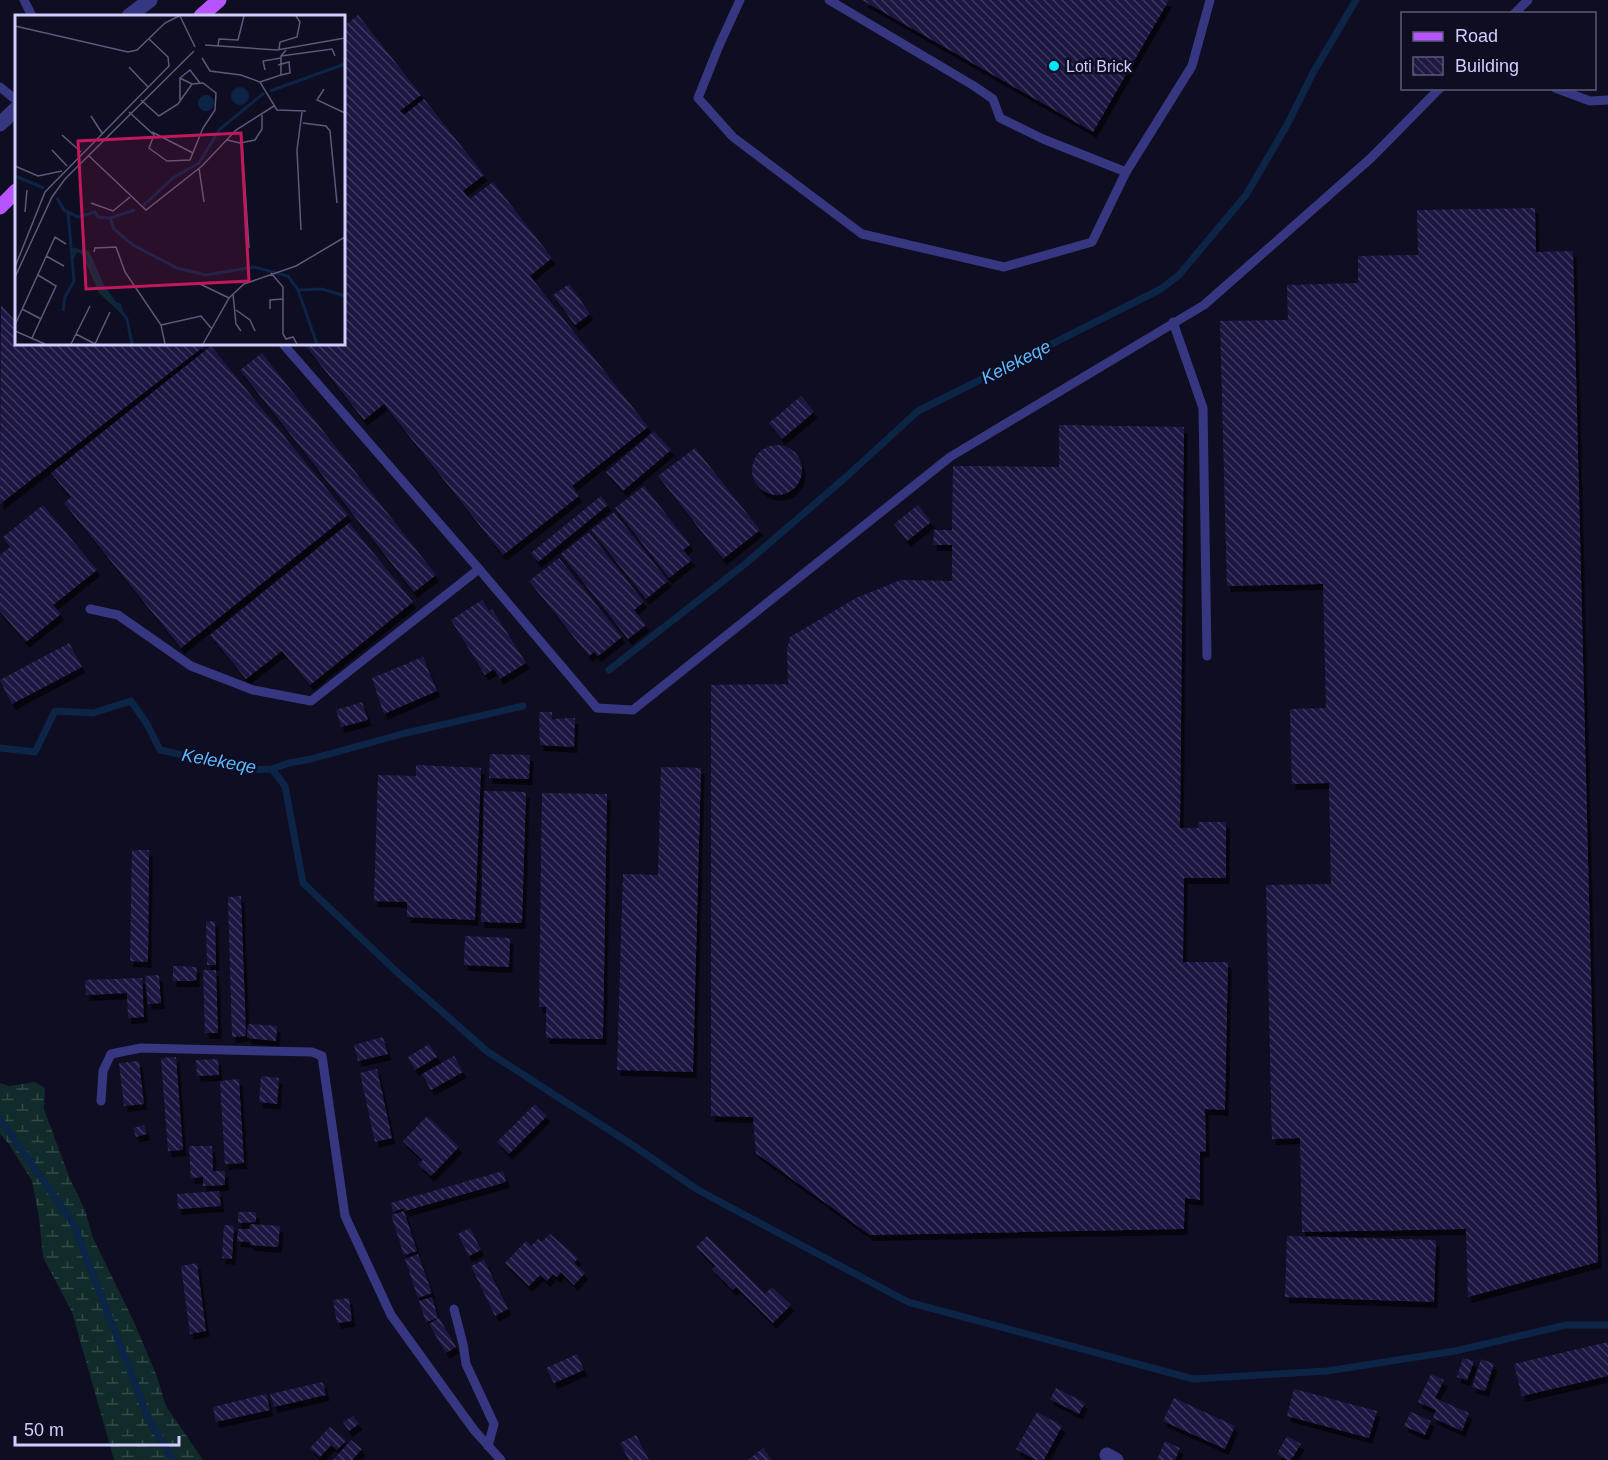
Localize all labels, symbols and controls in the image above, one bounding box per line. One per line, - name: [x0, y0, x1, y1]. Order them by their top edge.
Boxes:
- legend: [1401, 12, 1596, 90]
- inset map: [15, 15, 345, 345]
- text: Road: [1455, 26, 1498, 46]
- text: Building: [1455, 56, 1519, 76]
- place label: Loti Brick: [1066, 58, 1133, 75]
- marker: Loti Brick: [1047, 59, 1061, 73]
- water label: Kelekeqe: [978, 336, 1054, 388]
- water label: Kelekeqe: [180, 745, 258, 777]
- scale bar: [15, 1409, 178, 1447]
- text: 50 m: [24, 1420, 64, 1440]

